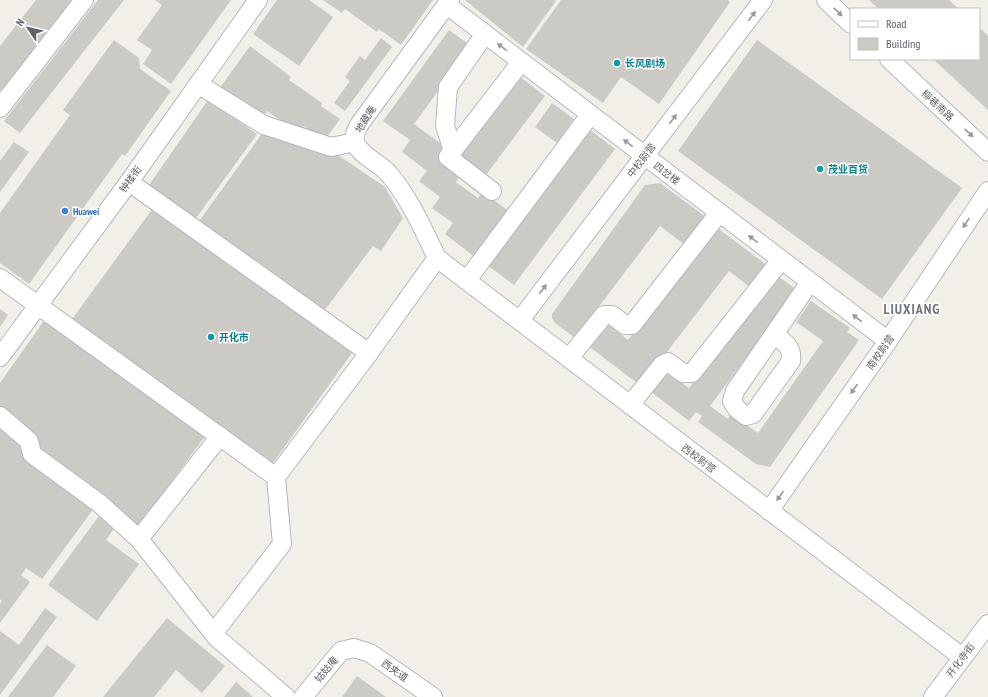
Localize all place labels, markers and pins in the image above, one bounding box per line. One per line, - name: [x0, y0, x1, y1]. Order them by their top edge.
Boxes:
- place label: 长风剧场: [625, 57, 665, 70]
- marker: 长风剧场: [612, 58, 622, 68]
- place label: 茂业百货: [828, 163, 868, 176]
- marker: 茂业百货: [815, 164, 825, 174]
- place label: Huawei: [73, 205, 99, 218]
- marker: Huawei: [60, 206, 70, 216]
- place label: 开化市: [219, 331, 249, 344]
- marker: 开化市: [206, 332, 216, 342]

